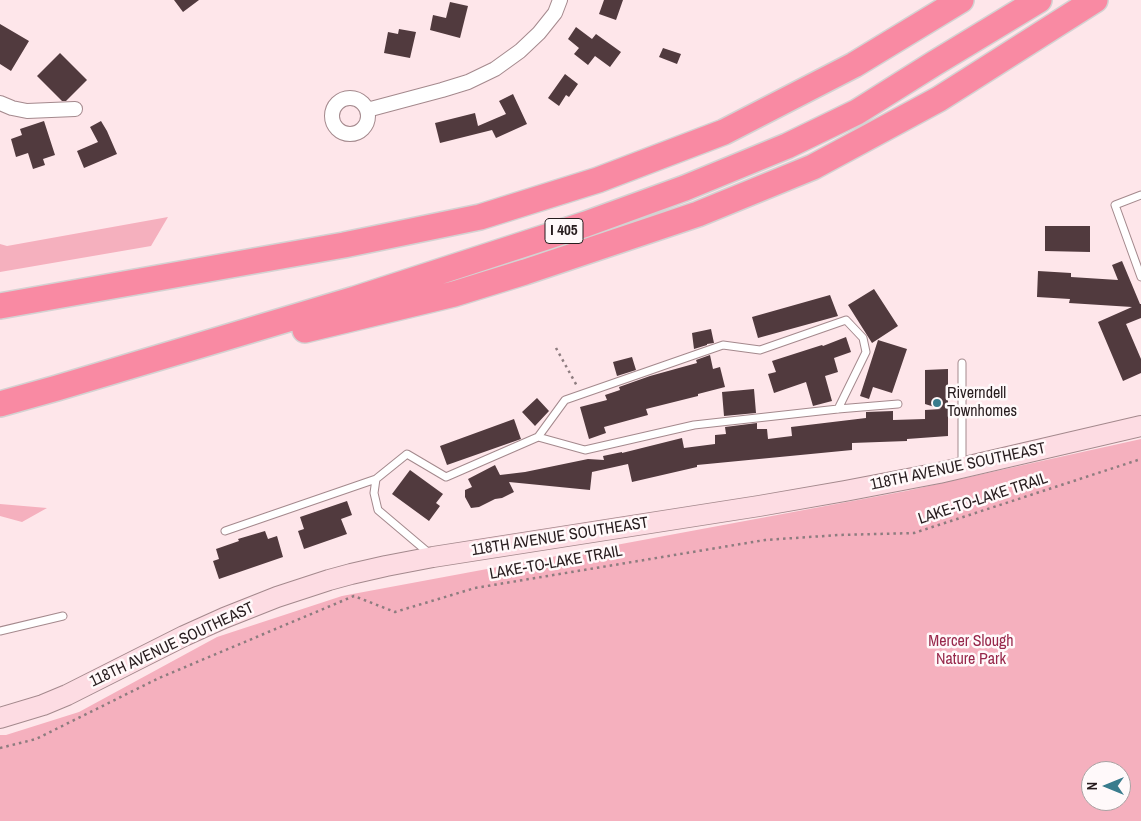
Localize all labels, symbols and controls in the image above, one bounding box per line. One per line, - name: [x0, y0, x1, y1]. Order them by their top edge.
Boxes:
- road number: I 405: [545, 218, 583, 244]
- place label: Riverndell Townhomes: [947, 384, 1017, 422]
- marker: Riverndell Townhomes: [931, 397, 943, 409]
- street label: 118TH AVENUE SOUTHEAST: [869, 439, 1047, 495]
- street label: LAKE-TO-LAKE TRAIL: [916, 469, 1050, 529]
- street label: 118TH AVENUE SOUTHEAST: [470, 514, 650, 560]
- street label: LAKE-TO-LAKE TRAIL: [488, 542, 624, 584]
- street label: 118TH AVENUE SOUTHEAST: [87, 598, 257, 692]
- park label: Mercer Slough Nature Park: [928, 632, 1014, 670]
- north arrow: [1081, 761, 1131, 811]
- text: N: [1083, 782, 1101, 790]

